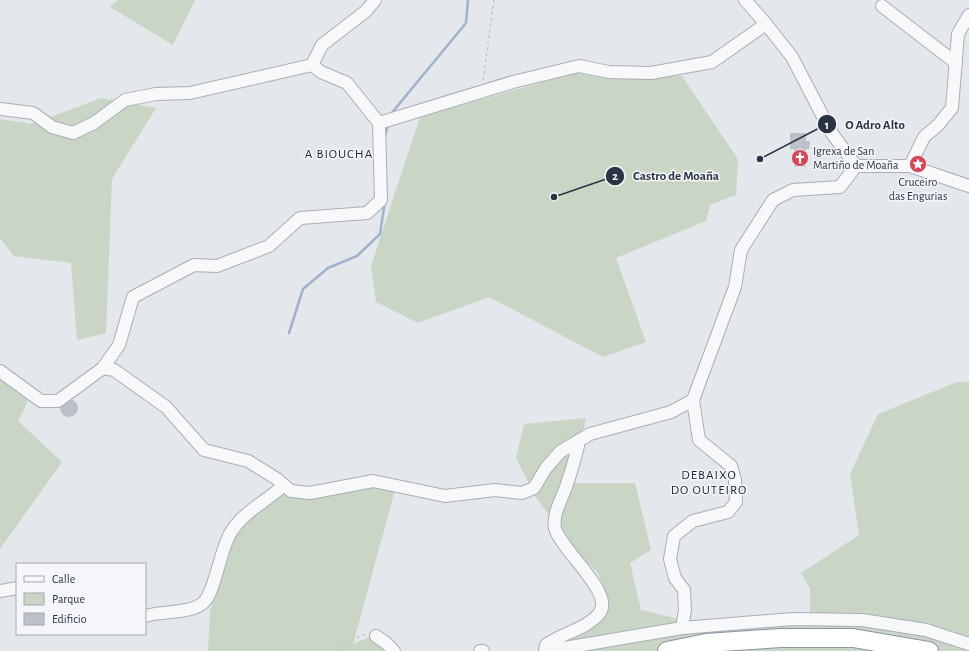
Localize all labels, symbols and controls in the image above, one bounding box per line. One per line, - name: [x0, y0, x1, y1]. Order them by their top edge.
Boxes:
- callout: O Adro Alto: [817, 112, 913, 137]
- text: 1: [825, 119, 829, 131]
- text: O Adro Alto: [845, 119, 905, 132]
- place label: Igrexa de San Martiño de Moaña: [813, 145, 899, 171]
- district label: A BIOUCHA: [305, 148, 373, 161]
- church icon: Igrexa de San Martiño de Moaña: [790, 148, 810, 168]
- place icon: Cruceiro das Engurias: [908, 154, 928, 174]
- callout: Castro de Moaña: [605, 163, 727, 188]
- text: 2: [612, 170, 618, 182]
- text: Castro de Moaña: [633, 170, 719, 183]
- place label: Cruceiro das Engurias: [889, 176, 947, 202]
- district label: DEBAIXO DO OUTEIRO: [671, 469, 747, 497]
- legend: [16, 563, 146, 635]
- text: Calle: [52, 573, 75, 585]
- text: Parque: [52, 593, 85, 605]
- text: Edificio: [52, 613, 87, 625]

